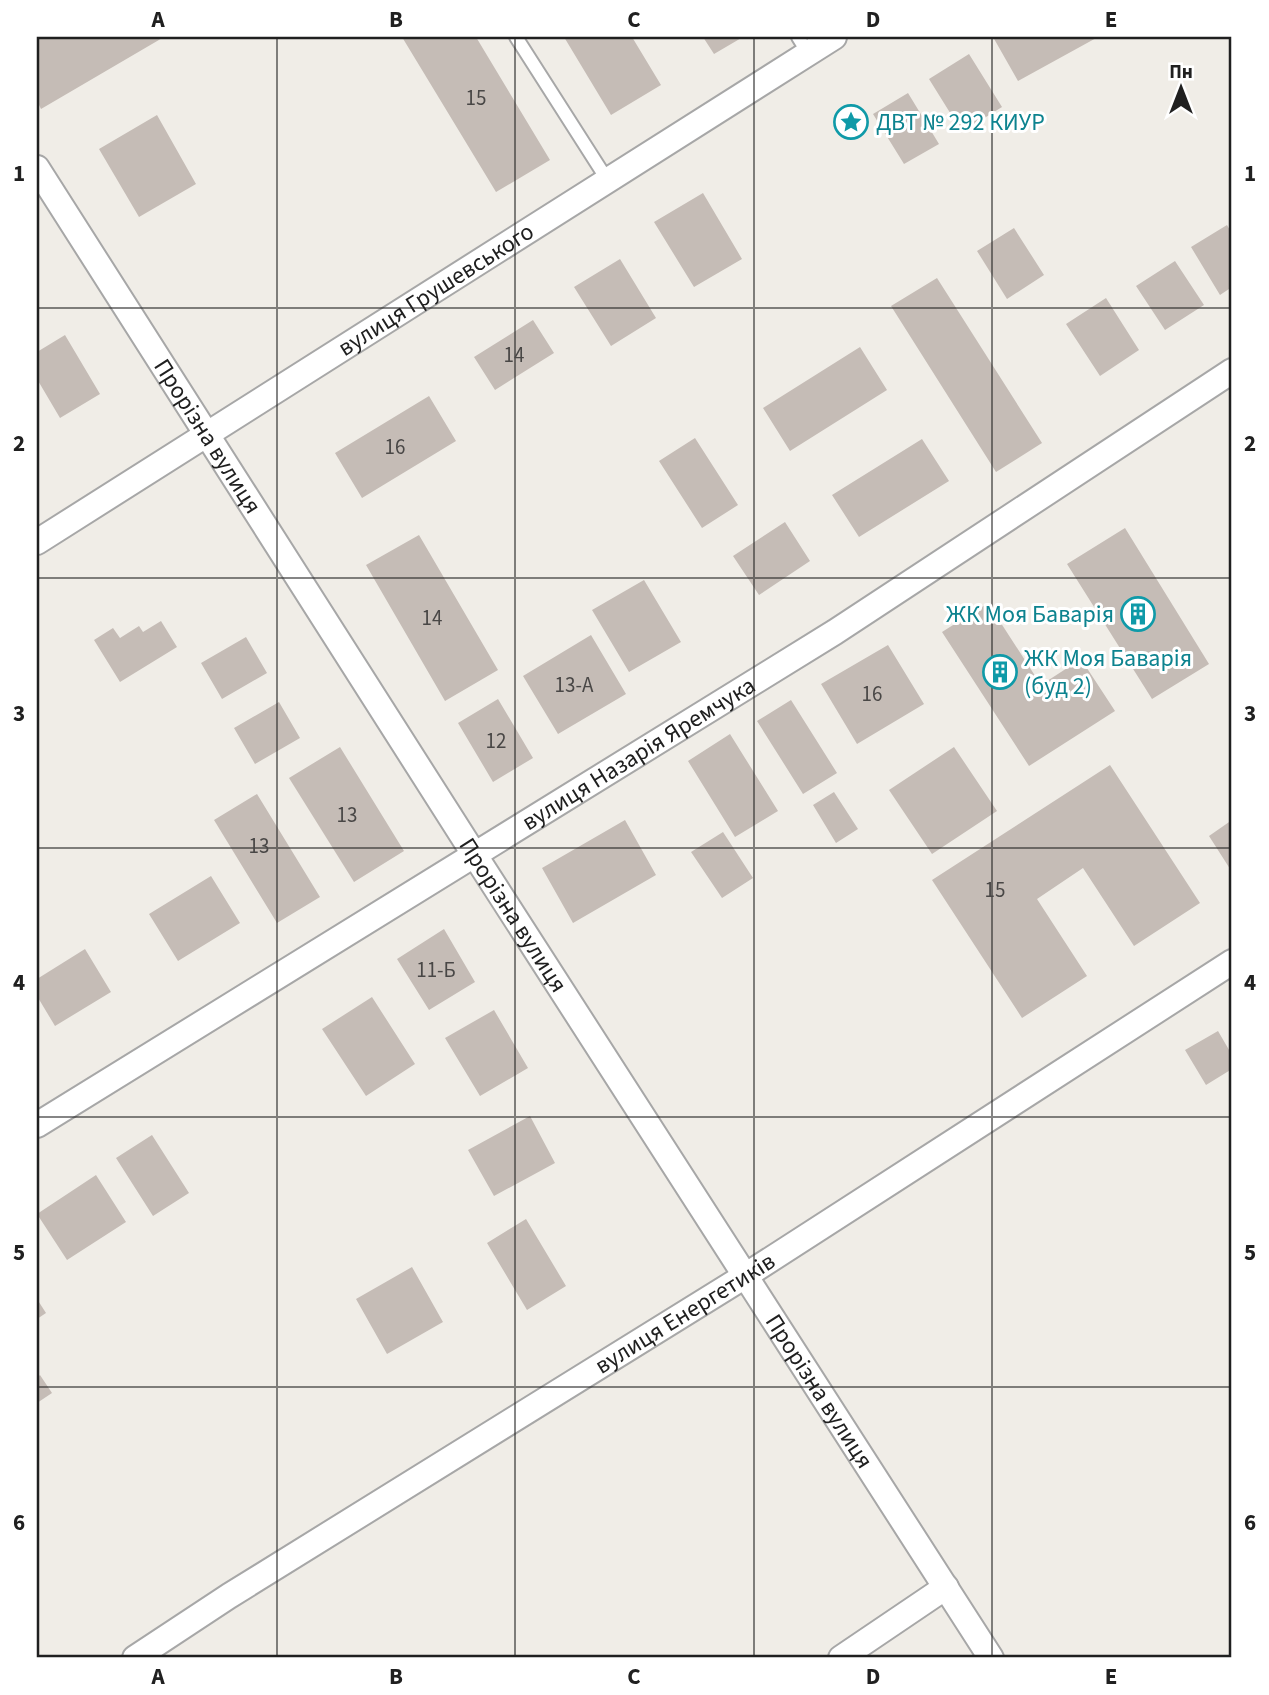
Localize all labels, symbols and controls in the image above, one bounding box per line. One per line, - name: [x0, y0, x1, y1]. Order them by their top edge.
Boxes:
- text: A: [150, 3, 165, 36]
- text: B: [389, 3, 403, 36]
- text: C: [627, 3, 641, 36]
- text: D: [866, 3, 880, 36]
- text: E: [1105, 3, 1117, 36]
- north arrow: [1146, 52, 1216, 122]
- text: Пн: [1169, 59, 1193, 86]
- house number: 15: [466, 83, 486, 113]
- place icon: ДВТ № 292 КИУР: [832, 103, 870, 141]
- place label: ДВТ № 292 КИУР: [876, 105, 1045, 140]
- text: 1: [13, 157, 25, 190]
- text: 1: [1244, 157, 1256, 190]
- street label: вулиця Грушевського: [331, 214, 541, 365]
- house number: 14: [504, 340, 524, 370]
- street label: Прорізна вулиця: [145, 352, 270, 521]
- text: 2: [13, 427, 25, 460]
- text: 2: [1244, 427, 1256, 460]
- house number: 16: [385, 432, 405, 462]
- building icon: ЖК Моя Баварія: [1119, 595, 1157, 633]
- place label: ЖК Моя Баварія: [946, 597, 1114, 632]
- house number: 14: [422, 603, 442, 633]
- place label: ЖК Моя Баварія (буд 2): [1024, 641, 1192, 704]
- building icon: ЖК Моя Баварія (буд 2): [981, 653, 1019, 691]
- street label: вулиця Назарія Яремчука: [515, 668, 762, 839]
- house number: 13-А: [555, 670, 594, 700]
- house number: 16: [862, 679, 882, 709]
- text: 3: [13, 697, 25, 730]
- text: 3: [1244, 697, 1256, 730]
- house number: 12: [486, 726, 506, 756]
- house number: 13: [337, 800, 357, 830]
- house number: 13: [249, 831, 269, 861]
- street label: Прорізна вулиця: [451, 831, 576, 999]
- house number: 15: [985, 875, 1005, 905]
- house number: 11-Б: [416, 955, 456, 985]
- text: 4: [13, 966, 25, 999]
- text: 4: [1244, 966, 1256, 999]
- text: 5: [13, 1236, 25, 1269]
- text: 5: [1244, 1236, 1256, 1269]
- street label: вулиця Енергетиків: [588, 1244, 782, 1383]
- street label: Прорізна вулиця: [757, 1307, 882, 1475]
- text: 6: [13, 1506, 25, 1539]
- text: 6: [1244, 1506, 1256, 1539]
- text: A: [150, 1660, 165, 1693]
- text: B: [389, 1660, 403, 1693]
- text: C: [627, 1660, 641, 1693]
- text: D: [866, 1660, 880, 1693]
- text: E: [1105, 1660, 1117, 1693]

